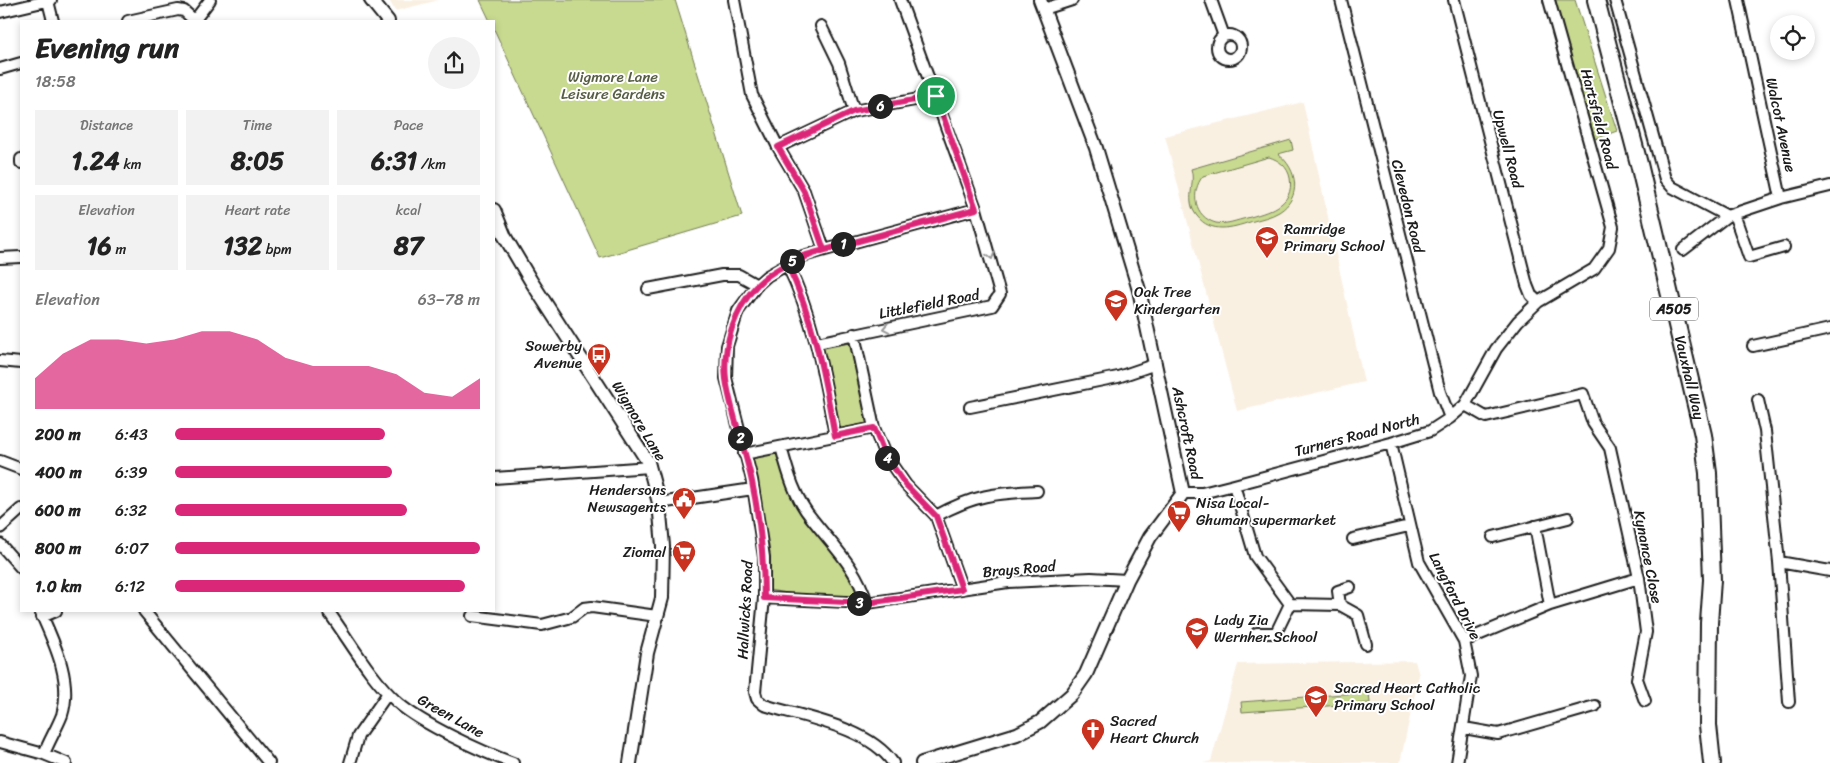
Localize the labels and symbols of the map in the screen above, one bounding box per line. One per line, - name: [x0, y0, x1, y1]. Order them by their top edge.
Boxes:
- park label: Wigmore Lane Leisure Gardens: [561, 64, 666, 107]
- street label: Hartsfield Road: [1573, 65, 1625, 174]
- pin: [915, 75, 957, 117]
- street label: Walcot Avenue: [1758, 75, 1804, 175]
- pin: 6: [868, 94, 892, 118]
- street label: Upwell Road: [1485, 107, 1531, 192]
- street label: Clevedon Road: [1384, 157, 1432, 257]
- place label: Ramridge Primary School: [1284, 216, 1385, 259]
- school or university icon: Ramridge Primary School: [1254, 225, 1280, 259]
- pin: 1: [830, 232, 856, 256]
- pin: 5: [780, 248, 804, 274]
- one-way arrow: [985, 251, 996, 260]
- place label: Oak Tree Kindergarten: [1134, 279, 1220, 322]
- street label: Littlefield Road: [876, 281, 983, 326]
- school or university icon: Oak Tree Kindergarten: [1103, 288, 1129, 322]
- road number: A505: [1650, 298, 1698, 320]
- one-way arrow: [881, 322, 890, 332]
- place label: Sowerby Avenue: [525, 333, 582, 376]
- street label: Vauxhall Way: [1667, 333, 1712, 423]
- bus stop icon: Sowerby Avenue: [586, 342, 612, 376]
- street label: Wigmore Lane: [605, 376, 673, 466]
- street label: Ashcroft Road: [1164, 383, 1210, 483]
- street label: Turners Road North: [1292, 406, 1423, 464]
- pin: 2: [728, 426, 752, 450]
- pin: 4: [874, 446, 900, 470]
- place label: Hendersons Newsagents: [588, 477, 667, 520]
- public building icon: Hendersons Newsagents: [671, 486, 697, 520]
- place label: Nisa Local- Ghuman supermarket: [1196, 490, 1336, 533]
- supermarket icon: Nisa Local- Ghuman supermarket: [1166, 499, 1192, 533]
- street label: Kynance Close: [1626, 508, 1670, 606]
- place label: Ziomal: [623, 539, 667, 565]
- supermarket icon: Ziomal: [671, 539, 697, 573]
- street label: Langford Drive: [1422, 547, 1489, 645]
- street label: Brays Road: [981, 553, 1058, 585]
- street label: Hallwicks Road: [729, 559, 761, 660]
- pin: 3: [846, 590, 872, 616]
- place label: Lady Zia Wernher School: [1214, 607, 1318, 650]
- school or university icon: Lady Zia Wernher School: [1184, 616, 1210, 650]
- place label: Sacred Heart Catholic Primary School: [1334, 675, 1481, 718]
- school or university icon: Sacred Heart Catholic Primary School: [1303, 684, 1329, 718]
- street label: Green Lane: [413, 687, 490, 745]
- place label: Sacred Heart Church: [1110, 708, 1199, 751]
- church icon: Sacred Heart Church: [1080, 717, 1106, 751]

